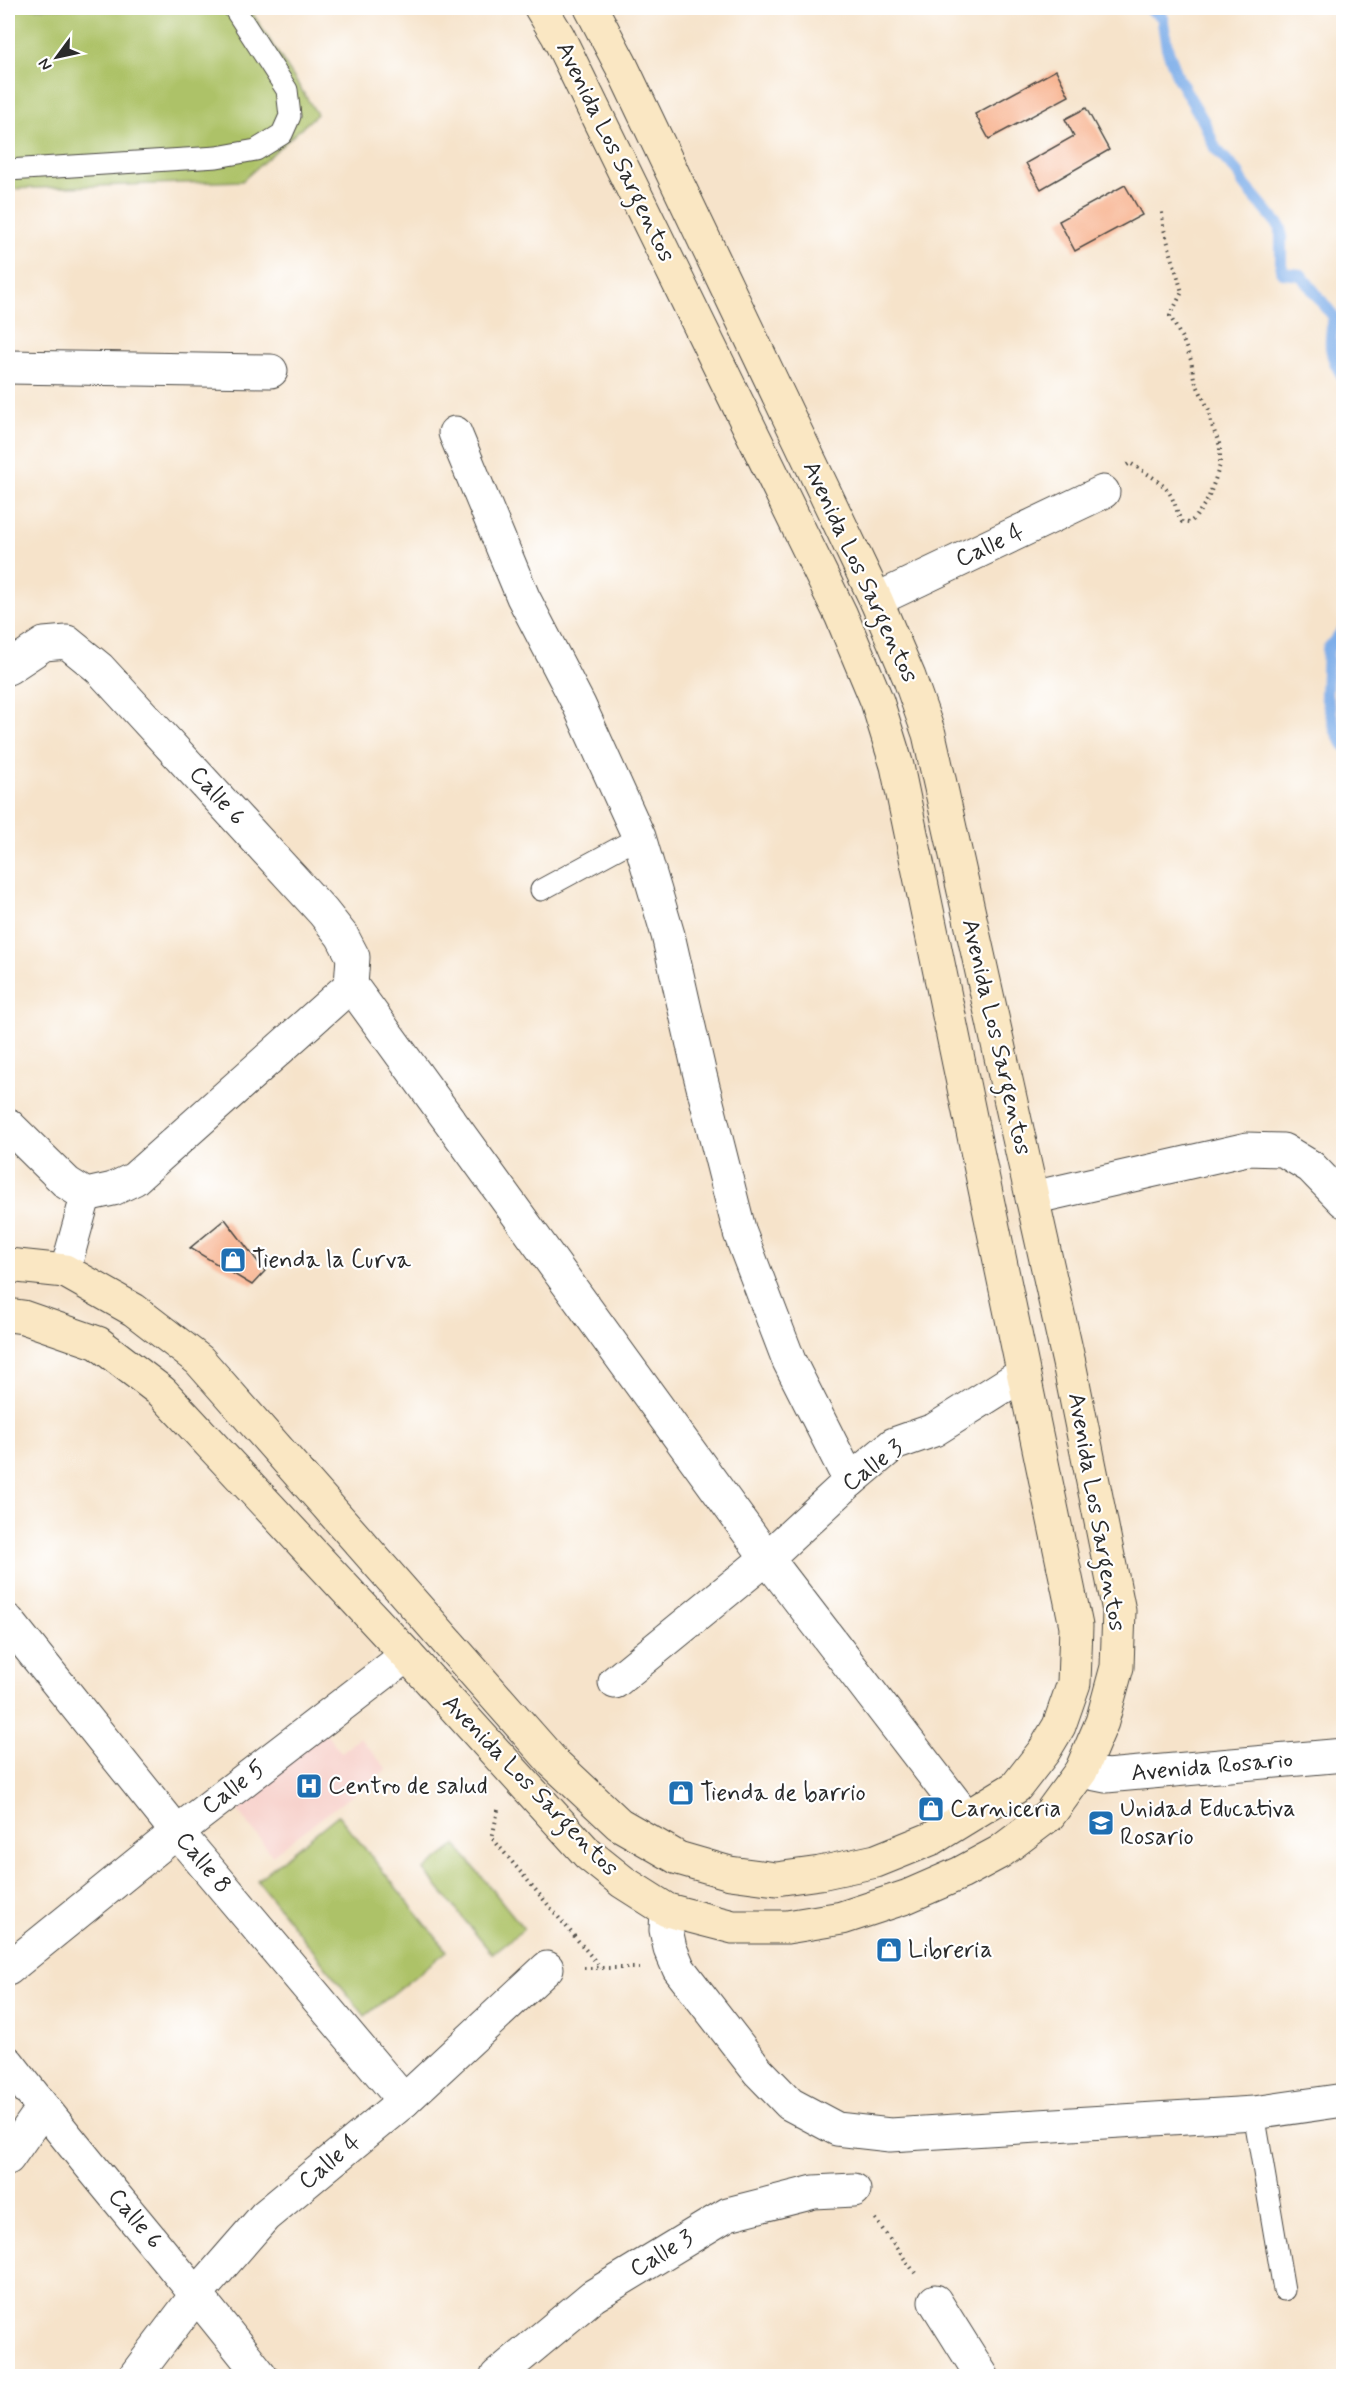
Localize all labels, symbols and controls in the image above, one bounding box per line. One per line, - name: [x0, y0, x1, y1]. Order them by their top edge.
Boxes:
- north arrow: [27, 27, 87, 87]
- street label: Avenida Los Sargentos: [545, 37, 682, 269]
- text: N: [34, 54, 57, 75]
- street label: Avenida Los Sargentos: [792, 456, 925, 689]
- street label: Calle 4: [951, 517, 1029, 575]
- street label: Calle 6: [182, 759, 252, 833]
- street label: Avenida Los Sargentos: [951, 916, 1038, 1159]
- shop icon: Tienda la Curva: [218, 1245, 248, 1275]
- place label: Tienda la Curva: [252, 1245, 411, 1276]
- street label: Avenida Los Sargentos: [1057, 1390, 1132, 1634]
- street label: Calle 3: [836, 1433, 910, 1499]
- street label: Avenida Los Sargentos: [433, 1688, 625, 1886]
- street label: Avenida Rosario: [1130, 1744, 1294, 1790]
- street label: Calle 5: [196, 1754, 272, 1822]
- hospital icon: Centro de salud: [294, 1771, 324, 1801]
- place label: Centro de salud: [328, 1771, 488, 1802]
- shop icon: Tienda de barrio: [666, 1778, 696, 1808]
- place label: Tienda de barrio: [700, 1778, 866, 1809]
- shop icon: Carniceria: [916, 1794, 946, 1824]
- place label: Carniceria: [950, 1794, 1061, 1825]
- place label: Unidad Educativa Rosario: [1120, 1794, 1296, 1853]
- school or university icon: Unidad Educativa Rosario: [1086, 1808, 1116, 1838]
- street label: Calle 8: [168, 1826, 238, 1900]
- shop icon: Libreria: [874, 1935, 904, 1965]
- place label: Libreria: [908, 1935, 993, 1966]
- street label: Calle 4: [292, 2127, 368, 2197]
- street label: Calle 6: [101, 2182, 169, 2256]
- street label: Calle 3: [624, 2223, 700, 2285]

